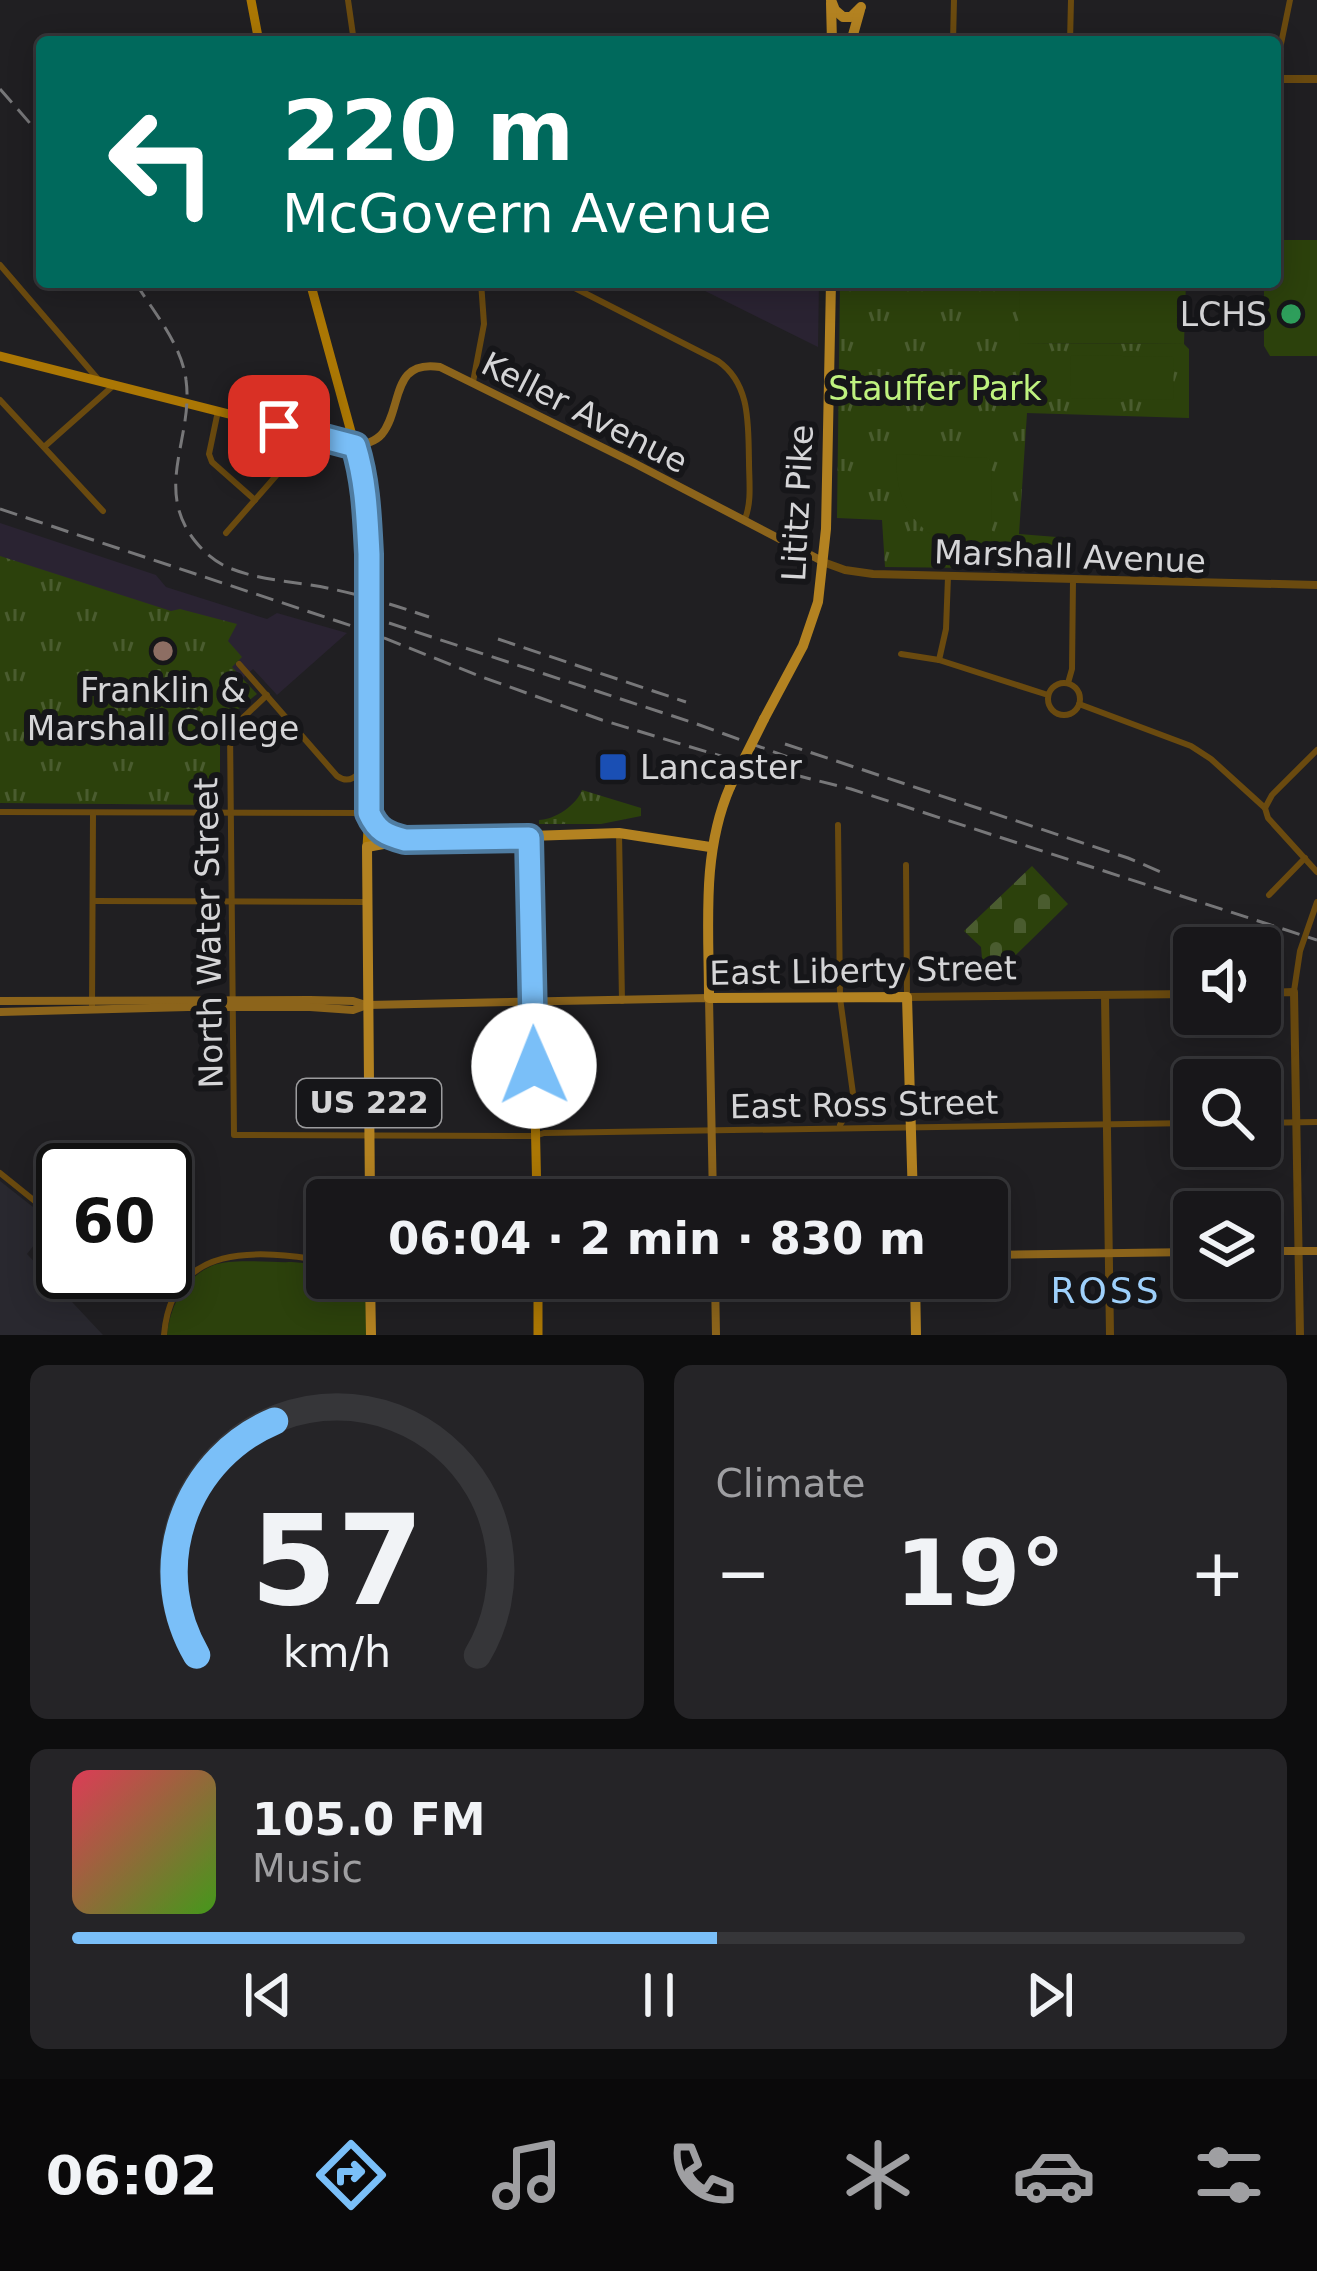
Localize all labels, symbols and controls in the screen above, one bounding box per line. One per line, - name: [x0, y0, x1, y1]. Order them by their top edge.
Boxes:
- text: 220 m: [282, 82, 574, 180]
- icon: left: [84, 84, 240, 240]
- text: McGovern Avenue: [282, 182, 772, 245]
- place label: LCHS: [1180, 295, 1267, 334]
- marker: LCHS: [1278, 301, 1304, 327]
- street label: Keller Avenue: [475, 344, 694, 481]
- park label: Stauffer Park: [828, 369, 1043, 408]
- pin: [228, 375, 330, 477]
- icon: arrive: [246, 393, 312, 459]
- street label: Lititz Pike: [774, 424, 821, 582]
- street label: Marshall Avenue: [933, 532, 1207, 581]
- marker: Franklin & Marshall College: [150, 638, 176, 664]
- place label: Franklin & Marshall College: [27, 671, 299, 748]
- place label: Lancaster: [640, 748, 802, 787]
- marker: Lancaster: [597, 751, 629, 783]
- street label: North Water Street: [186, 777, 231, 1089]
- map controls: [1173, 927, 1281, 1299]
- button: sound: [1173, 927, 1281, 1035]
- street label: East Liberty Street: [709, 948, 1017, 993]
- position arrow: [471, 1003, 597, 1129]
- button: search: [1173, 1059, 1281, 1167]
- road number: US 222: [297, 1079, 441, 1127]
- street label: East Ross Street: [729, 1083, 999, 1126]
- speed limit sign: 60: [36, 1143, 192, 1299]
- button: layers: [1173, 1191, 1281, 1299]
- text: 06:04 · 2 min · 830 m: [388, 1212, 926, 1265]
- district label: ROSS: [1050, 1270, 1162, 1311]
- text: Climate: [716, 1461, 866, 1506]
- text: 57: [250, 1488, 424, 1633]
- text: 19°: [895, 1521, 1065, 1626]
- text: −: [716, 1535, 771, 1612]
- text: +: [1190, 1535, 1245, 1612]
- text: km/h: [283, 1627, 391, 1677]
- text: 105.0 FM: [252, 1793, 486, 1846]
- text: Music: [252, 1846, 363, 1891]
- icon: previous: [235, 1962, 301, 2028]
- icon: pause: [626, 1962, 692, 2028]
- icon: next: [1017, 1962, 1083, 2028]
- icon: directions: [309, 2133, 393, 2217]
- icon: music: [485, 2133, 569, 2217]
- icon: phone: [660, 2133, 744, 2217]
- icon: climate: [836, 2133, 920, 2217]
- icon: car: [1012, 2133, 1096, 2217]
- icon: filters: [1187, 2133, 1271, 2217]
- text: 06:02: [46, 2144, 218, 2207]

